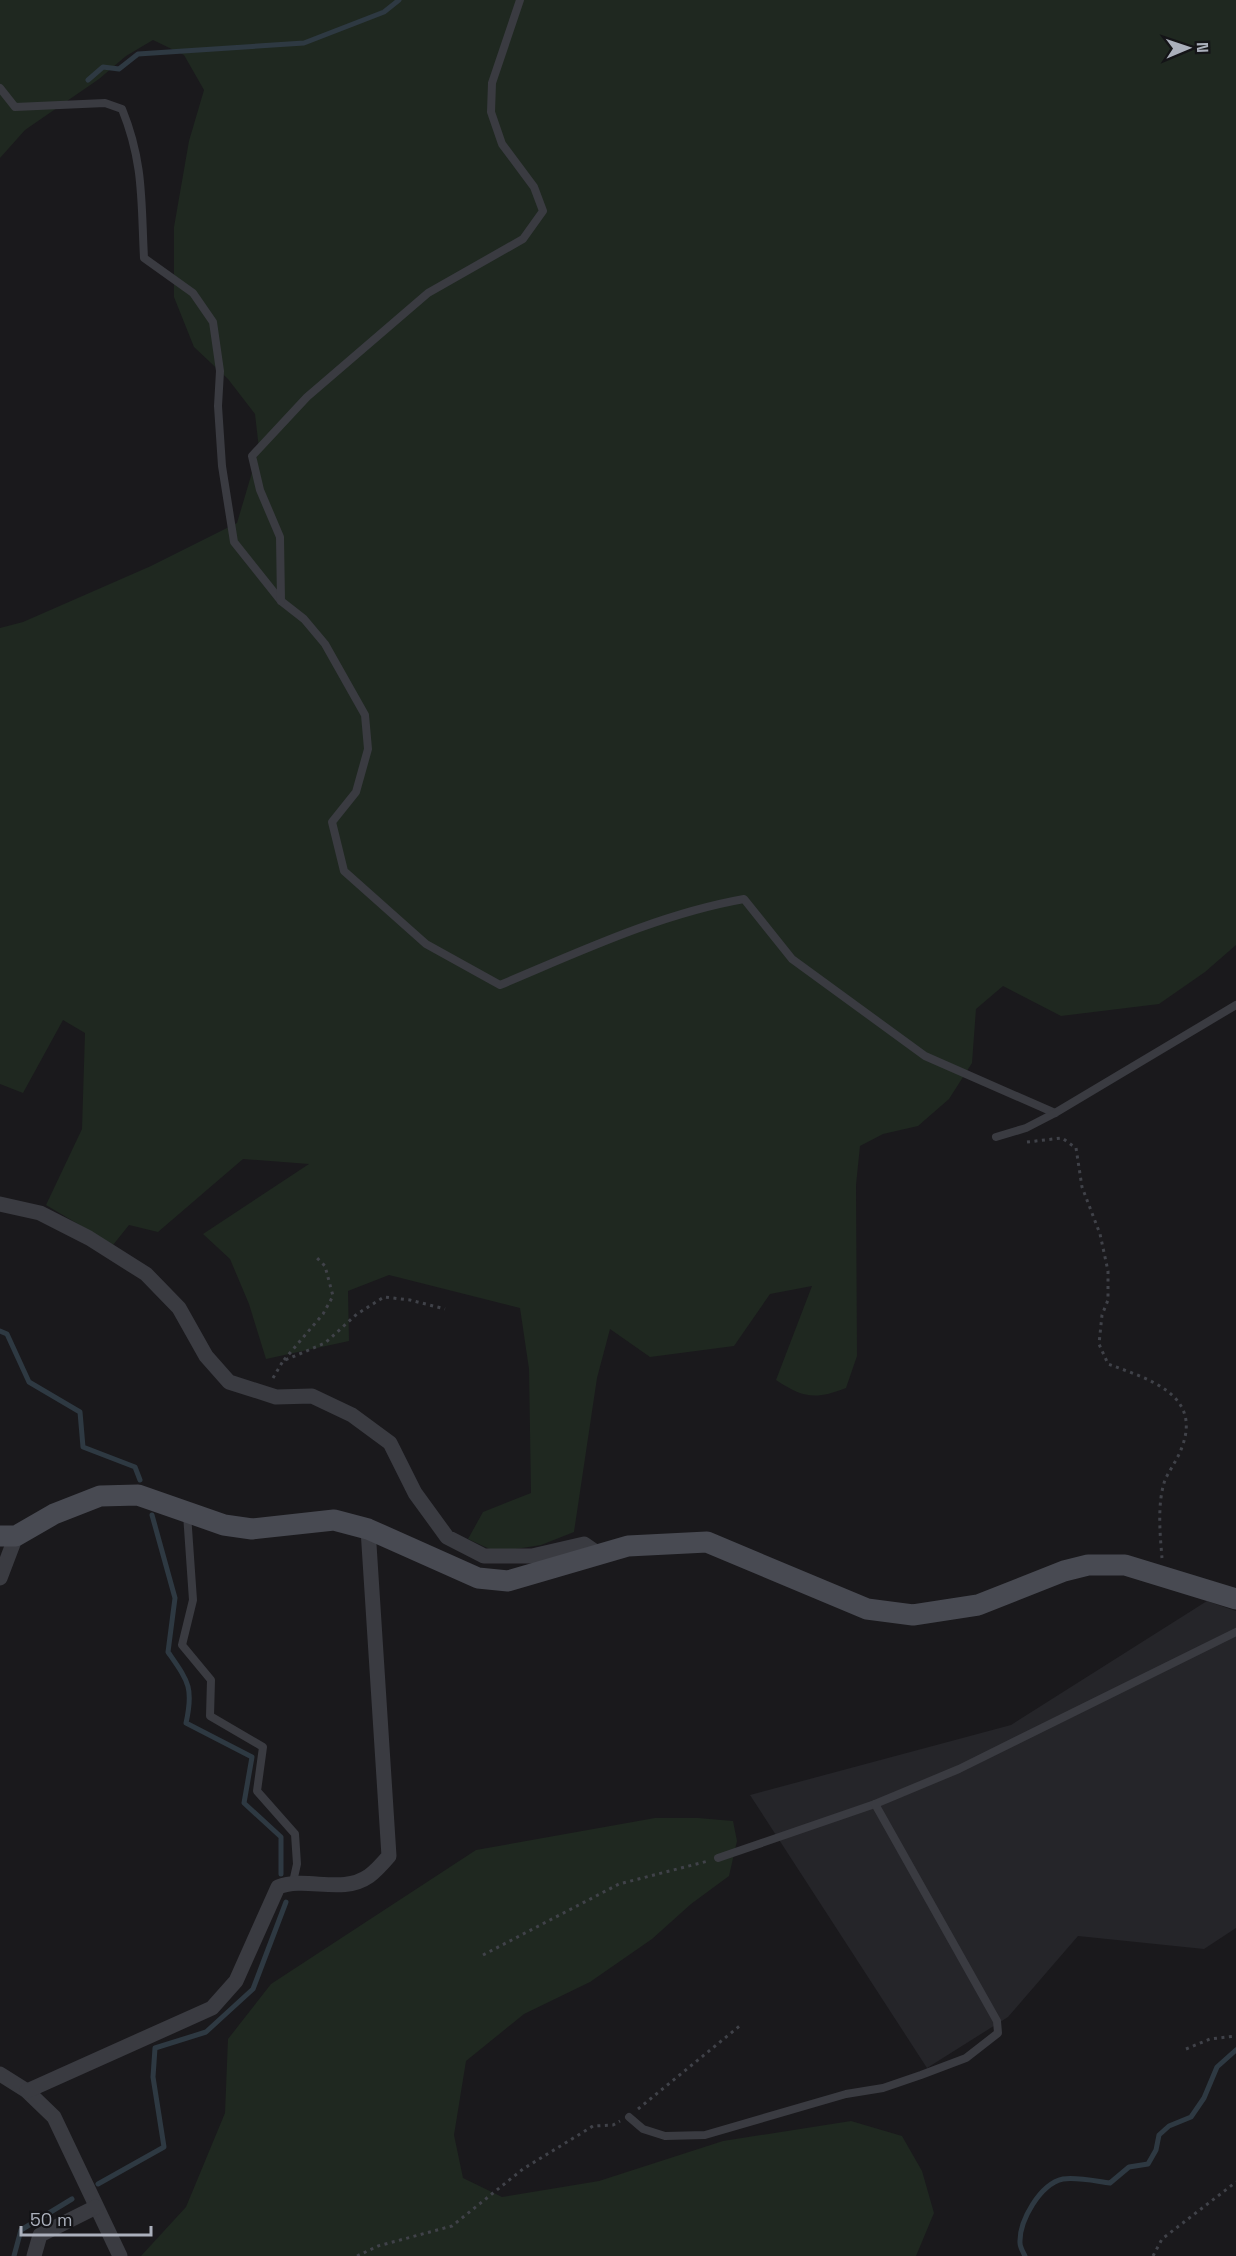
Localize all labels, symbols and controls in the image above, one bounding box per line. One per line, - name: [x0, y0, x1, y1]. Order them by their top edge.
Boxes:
- north arrow: [1158, 18, 1218, 78]
- text: N: [1192, 42, 1213, 53]
- scale bar: [21, 2199, 152, 2237]
- text: 50 m: [30, 2208, 72, 2231]

